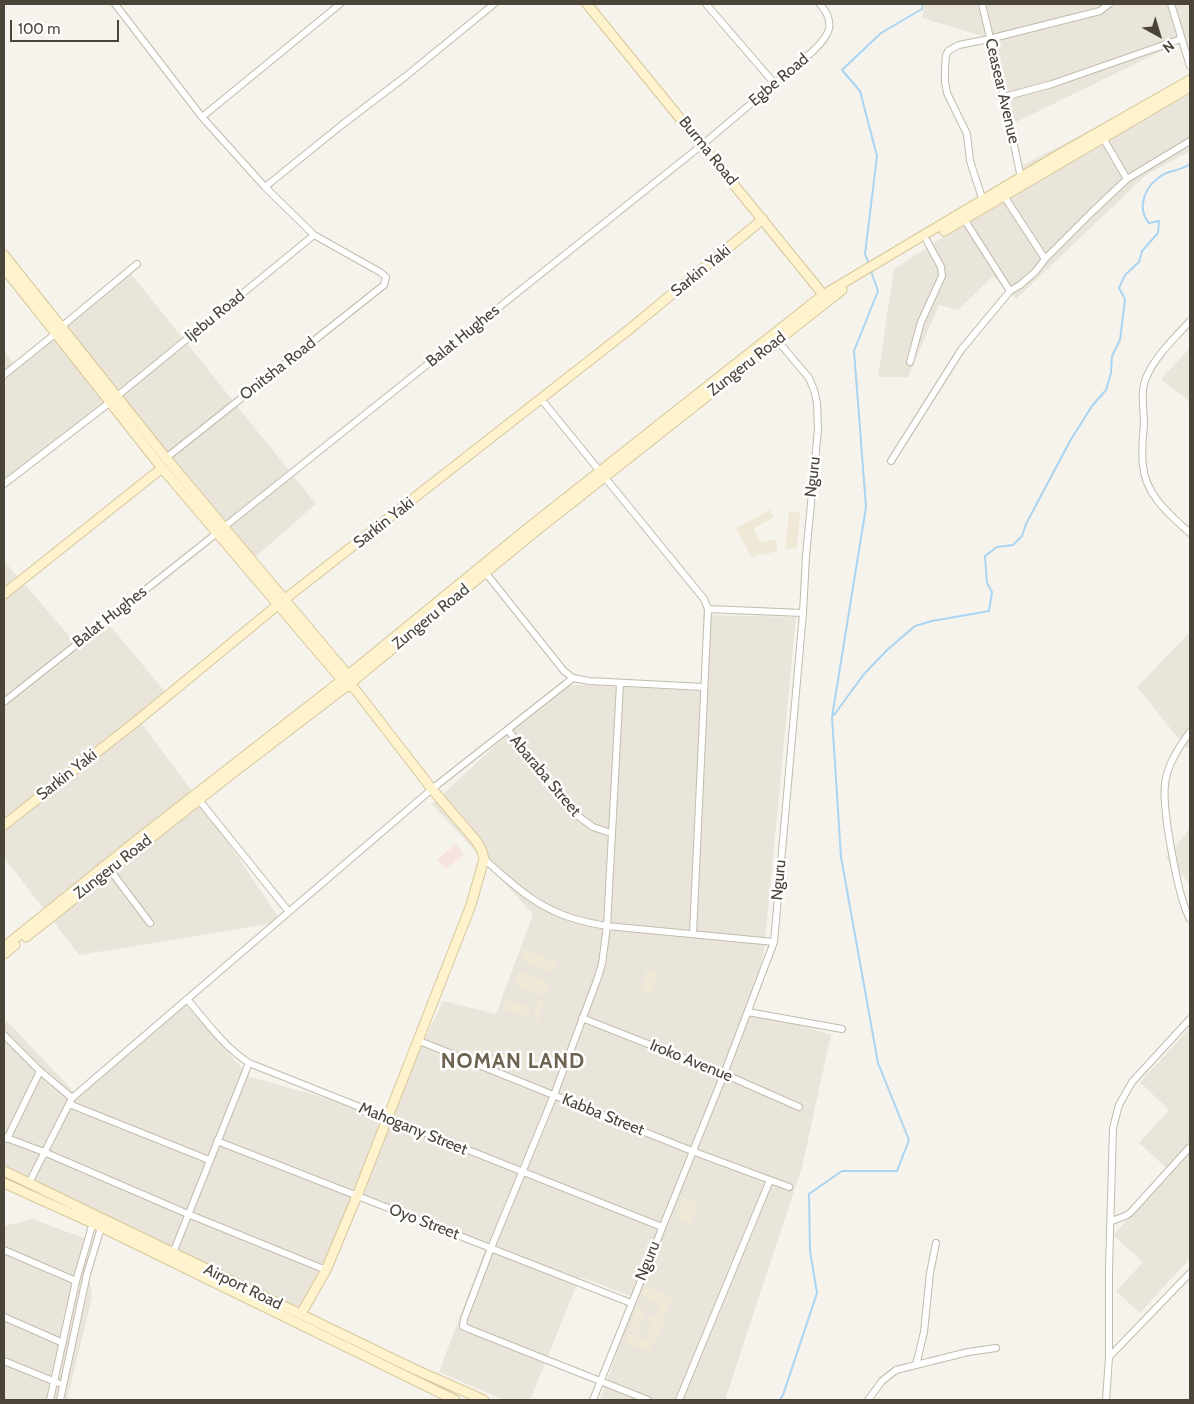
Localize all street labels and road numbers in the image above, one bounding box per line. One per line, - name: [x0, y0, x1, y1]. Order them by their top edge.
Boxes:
- street label: Ceasear Avenue: [981, 37, 1023, 145]
- street label: Egbe Road: [745, 50, 813, 110]
- street label: Burma Road: [674, 113, 742, 189]
- street label: Sarkin Yaki: [667, 241, 735, 301]
- street label: Ijebu Road: [181, 286, 249, 346]
- street label: Balat Hughes: [423, 301, 503, 371]
- street label: Zungeru Road: [704, 328, 790, 400]
- street label: Onitsha Road: [236, 333, 320, 405]
- street label: Nguru: [801, 456, 825, 498]
- street label: Sarkin Yaki: [350, 493, 418, 553]
- street label: Zungeru Road: [389, 580, 473, 654]
- street label: Balat Hughes: [69, 582, 151, 652]
- street label: Abaraba Street: [505, 731, 585, 821]
- street label: Sarkin Yaki: [33, 745, 101, 805]
- street label: Zungeru Road: [70, 831, 156, 903]
- street label: Nguru: [768, 859, 790, 901]
- street label: Iroko Avenue: [647, 1036, 735, 1086]
- street label: Kabba Street: [559, 1090, 647, 1140]
- street label: Mahogany Street: [356, 1099, 470, 1159]
- street label: Oyo Street: [386, 1200, 462, 1244]
- street label: Nguru: [631, 1238, 665, 1284]
- street label: Airport Road: [201, 1260, 285, 1314]

